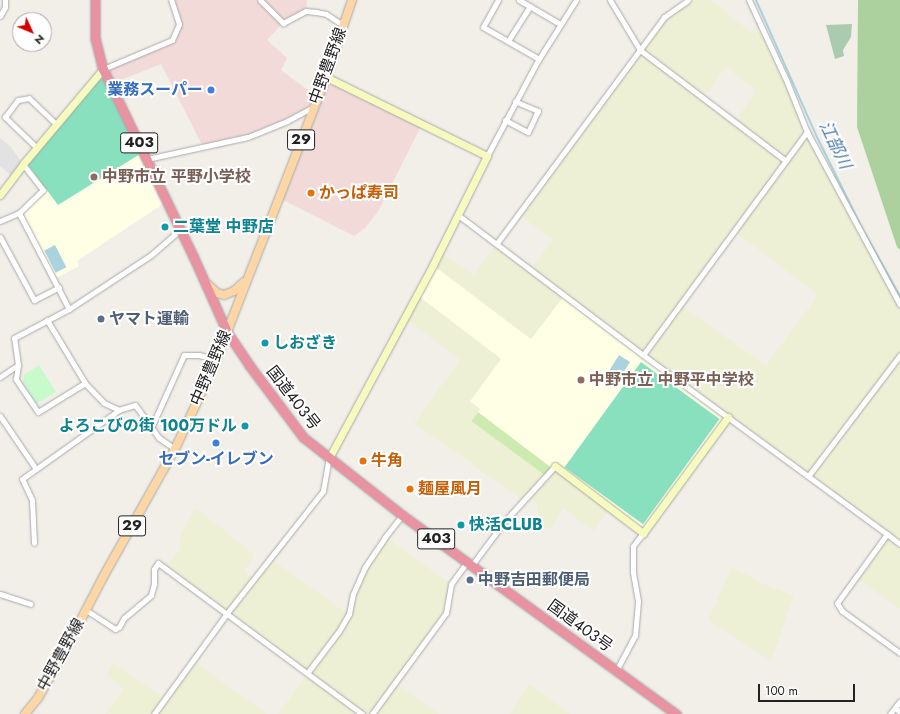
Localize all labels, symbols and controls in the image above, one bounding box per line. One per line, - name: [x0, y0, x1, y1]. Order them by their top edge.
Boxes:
- north arrow: [12, 12, 52, 52]
- street label: 中野豊野線: [305, 25, 351, 107]
- text: N: [31, 31, 49, 48]
- place label: 業務スーパー: [107, 80, 203, 100]
- marker: 業務スーパー: [206, 85, 216, 95]
- water label: 江部川: [815, 118, 855, 172]
- road number: 29: [287, 127, 315, 153]
- road number: 403: [120, 130, 158, 156]
- place label: 中野市立 平野小学校: [102, 167, 251, 187]
- marker: 中野市立 平野小学校: [89, 172, 99, 182]
- place label: かっぱ寿司: [319, 183, 399, 203]
- marker: かっぱ寿司: [306, 188, 316, 198]
- place label: 二葉堂 中野店: [173, 217, 274, 237]
- marker: 二葉堂 中野店: [160, 222, 170, 232]
- place label: ヤマト運輸: [109, 309, 189, 329]
- marker: ヤマト運輸: [96, 314, 106, 324]
- street label: 中野豊野線: [187, 327, 235, 409]
- place label: しおざき: [273, 333, 337, 353]
- marker: しおざき: [260, 338, 270, 348]
- street label: 国道403号: [262, 362, 324, 434]
- place label: 中野市立 中野平中学校: [589, 370, 754, 390]
- marker: 中野市立 中野平中学校: [576, 375, 586, 385]
- place label: よろこびの街 100万ドル: [59, 416, 237, 436]
- marker: よろこびの街 100万ドル: [240, 421, 250, 431]
- marker: セブン-イレブン: [211, 438, 221, 448]
- place label: セブン-イレブン: [158, 449, 274, 469]
- place label: 牛角: [371, 451, 403, 471]
- marker: 牛角: [358, 456, 368, 466]
- place label: 麺屋風月: [418, 479, 482, 499]
- marker: 麺屋風月: [405, 484, 415, 494]
- road number: 29: [118, 513, 146, 539]
- place label: 快活CLUB: [469, 515, 543, 535]
- marker: 快活CLUB: [456, 520, 466, 530]
- road number: 403: [417, 526, 455, 552]
- place label: 中野吉田郵便局: [478, 570, 590, 590]
- marker: 中野吉田郵便局: [465, 575, 475, 585]
- street label: 国道403号: [544, 596, 616, 656]
- street label: 中野豊野線: [33, 615, 89, 695]
- scale bar: [760, 676, 857, 702]
- text: 100 m: [765, 682, 798, 700]

